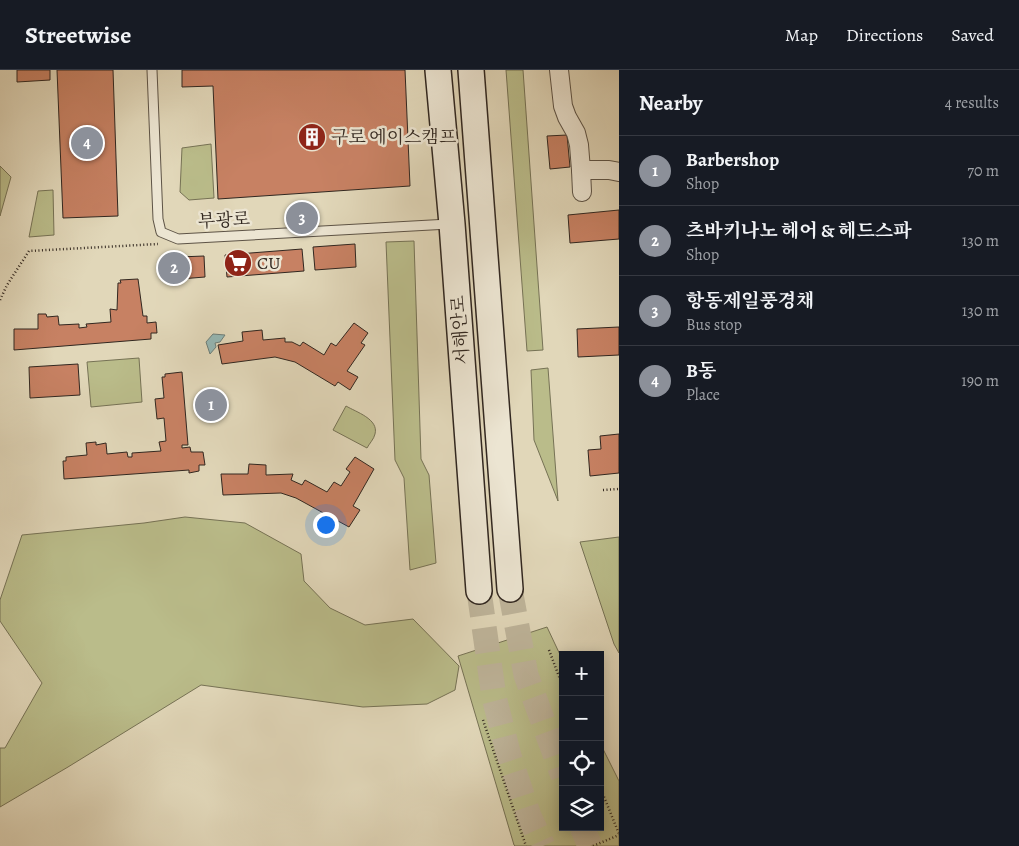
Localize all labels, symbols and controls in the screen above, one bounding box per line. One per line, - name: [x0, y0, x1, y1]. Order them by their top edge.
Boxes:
- text: Streetwise: [25, 19, 131, 51]
- text: Map: [785, 23, 818, 47]
- text: Directions: [846, 23, 923, 47]
- text: Saved: [951, 23, 994, 47]
- text: Nearby: [639, 89, 702, 117]
- text: 4 results: [945, 92, 999, 114]
- building icon: 구로 에이스캠프: [297, 122, 327, 152]
- pin: 4: [71, 124, 103, 162]
- place label: 구로 에이스캠프: [331, 125, 457, 149]
- text: Barbershop: [686, 147, 779, 173]
- text: 1: [652, 160, 658, 182]
- text: 70 m: [967, 160, 999, 182]
- text: Shop: [686, 173, 719, 195]
- pin: 3: [286, 199, 318, 237]
- street label: 부광로: [197, 207, 251, 233]
- text: 츠바키나노 헤어 & 헤드스파: [686, 218, 911, 244]
- text: 2: [651, 230, 659, 252]
- text: 130 m: [962, 230, 999, 252]
- text: Shop: [686, 244, 719, 266]
- supermarket icon: CU: [223, 248, 253, 278]
- pin: 2: [158, 249, 190, 287]
- place label: CU: [257, 251, 281, 275]
- text: 항동제일풍경채: [686, 288, 814, 314]
- street label: 서해안로: [446, 294, 474, 366]
- text: 3: [652, 300, 658, 322]
- text: 130 m: [962, 300, 999, 322]
- text: Bus stop: [686, 314, 742, 336]
- text: B동: [686, 358, 716, 384]
- text: 4: [651, 370, 659, 392]
- text: 190 m: [961, 370, 999, 392]
- text: Place: [686, 384, 720, 406]
- pin: 1: [195, 386, 227, 424]
- your location: [313, 512, 339, 538]
- map controls: [559, 651, 604, 831]
- button: +: [559, 651, 604, 696]
- button: −: [559, 696, 604, 741]
- button: locate: [559, 741, 604, 786]
- button: layers: [559, 786, 604, 831]

